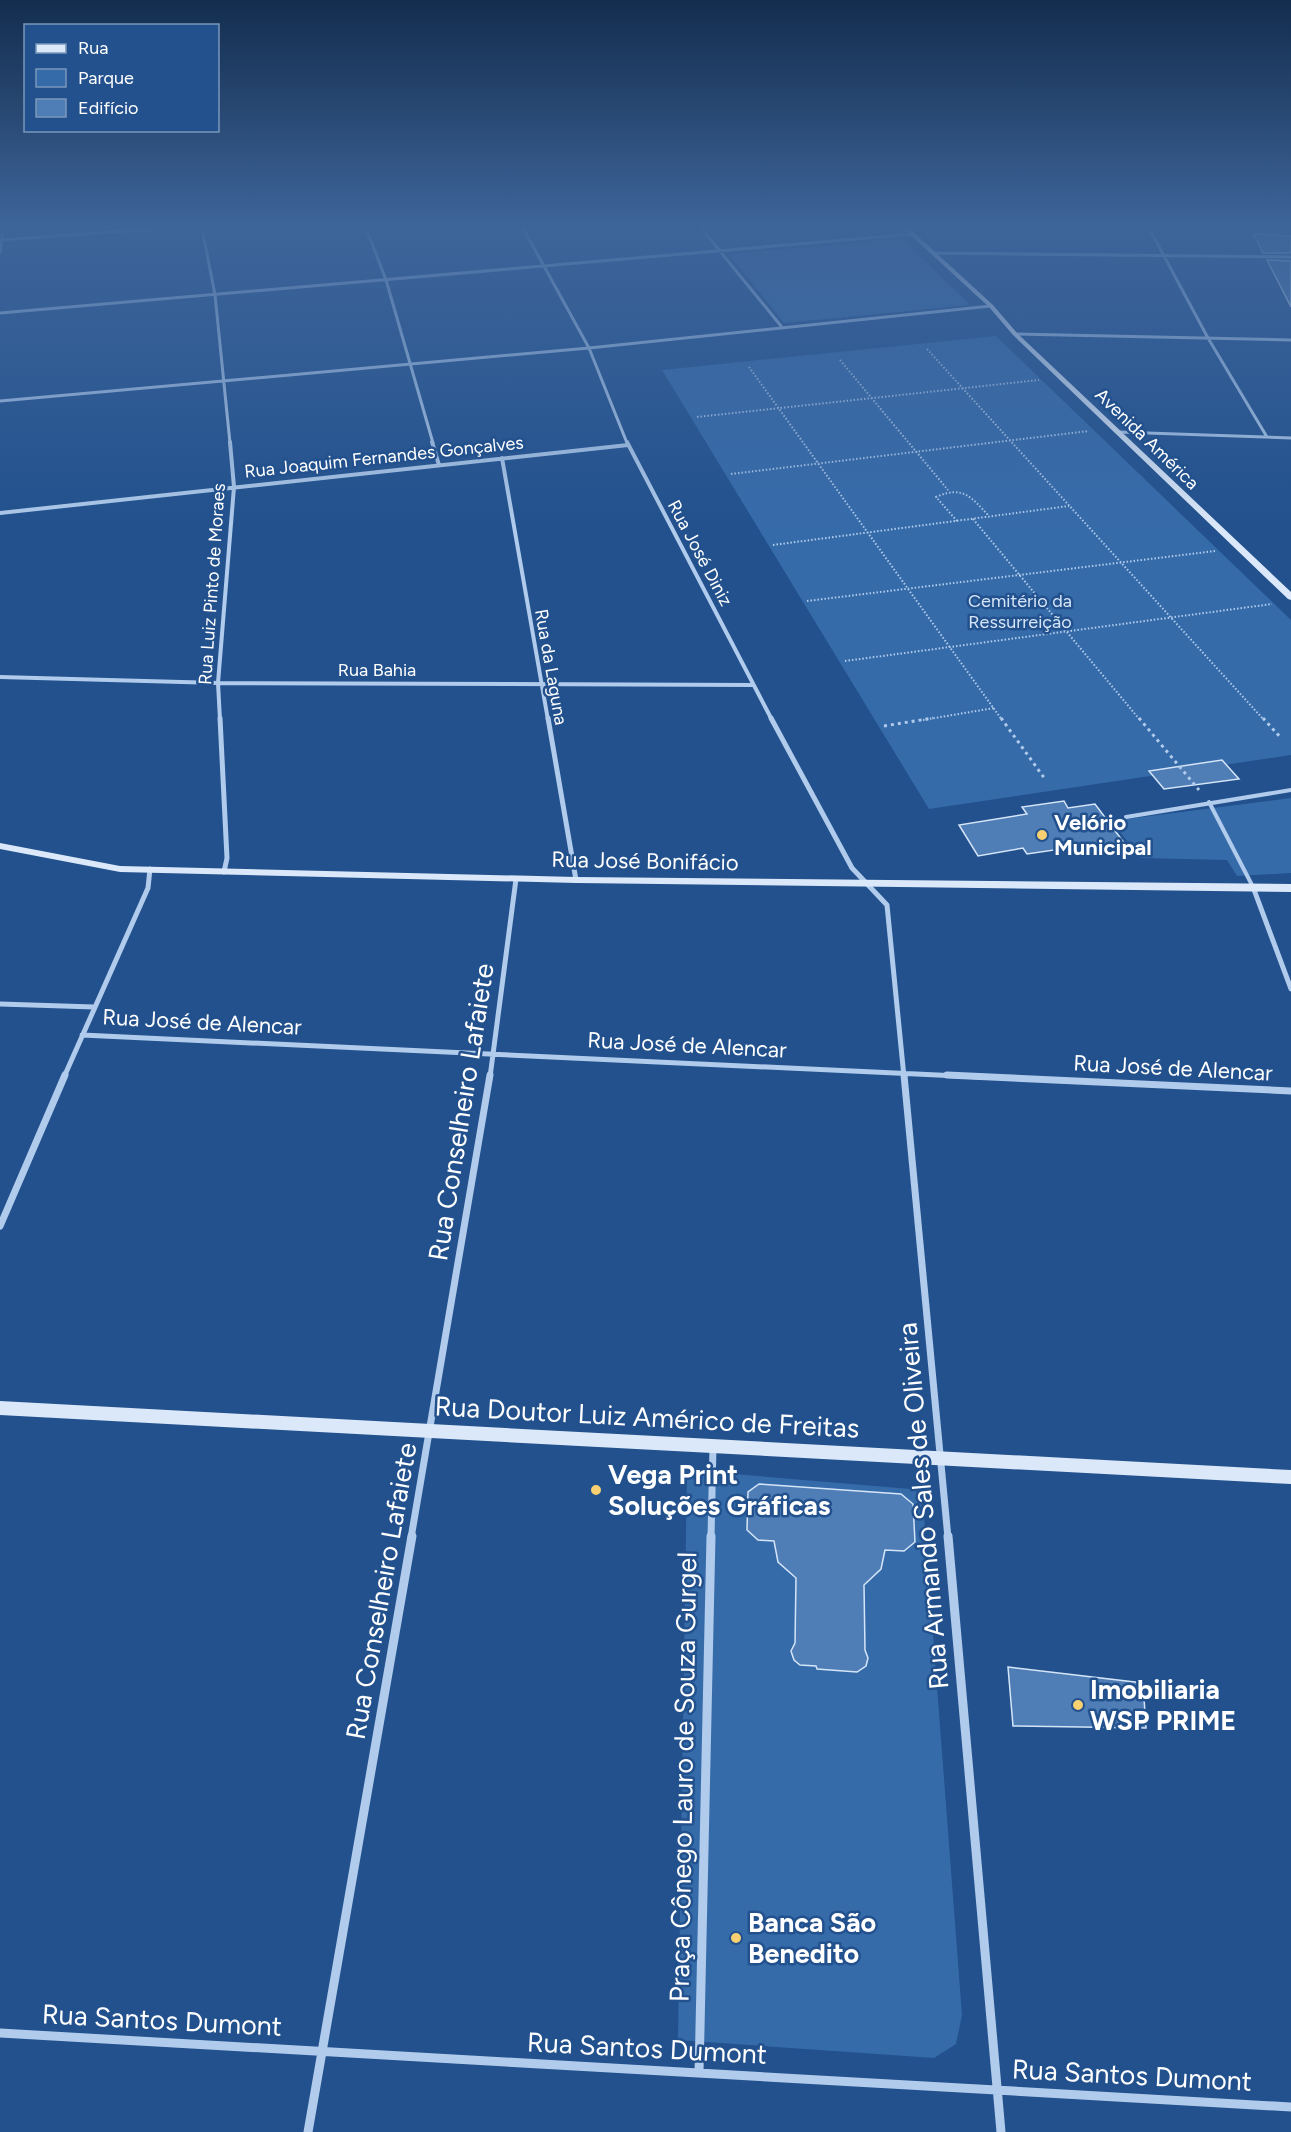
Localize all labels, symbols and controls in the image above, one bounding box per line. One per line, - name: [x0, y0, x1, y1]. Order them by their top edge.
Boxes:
- legend: [24, 24, 219, 132]
- text: Rua: [78, 37, 109, 59]
- text: Parque: [78, 67, 134, 89]
- text: Edifício: [78, 97, 139, 119]
- street label: Avenida América: [1090, 384, 1204, 494]
- street label: Rua Joaquim Fernandes Gonçalves: [243, 431, 525, 483]
- street label: Rua Luiz Pinto de Moraes: [194, 482, 230, 686]
- street label: Rua José Diniz: [663, 496, 737, 610]
- park label: Cemitério da Ressurreição: [968, 590, 1072, 633]
- street label: Rua da Laguna: [530, 607, 572, 727]
- street label: Rua Bahia: [338, 659, 416, 681]
- place label: Velório Municipal: [1054, 809, 1152, 861]
- marker: Velório Municipal: [1035, 828, 1049, 842]
- street label: Rua José Bonifácio: [551, 846, 739, 876]
- street label: Rua Conselheiro Lafaiete: [421, 961, 501, 1263]
- street label: Rua José de Alencar: [102, 1003, 303, 1041]
- street label: Rua José de Alencar: [587, 1026, 788, 1064]
- street label: Rua José de Alencar: [1073, 1049, 1274, 1087]
- street label: Rua Armando Sales de Oliveira: [891, 1321, 955, 1691]
- street label: Rua Doutor Luiz Américo de Freitas: [434, 1389, 860, 1445]
- street label: Rua Conselheiro Lafaiete: [339, 1440, 423, 1742]
- place label: Vega Print Soluções Gráficas: [608, 1458, 831, 1522]
- marker: Vega Print Soluções Gráficas: [589, 1483, 603, 1497]
- street label: Praça Cônego Lauro de Souza Gurgel: [663, 1552, 703, 2002]
- place label: Imobiliaria WSP PRIME: [1090, 1673, 1236, 1737]
- marker: Imobiliaria WSP PRIME: [1071, 1698, 1085, 1712]
- place label: Banca São Benedito: [748, 1906, 876, 1970]
- marker: Banca São Benedito: [729, 1931, 743, 1945]
- street label: Rua Santos Dumont: [41, 1997, 283, 2043]
- street label: Rua Santos Dumont: [526, 2025, 768, 2071]
- street label: Rua Santos Dumont: [1011, 2052, 1253, 2098]

